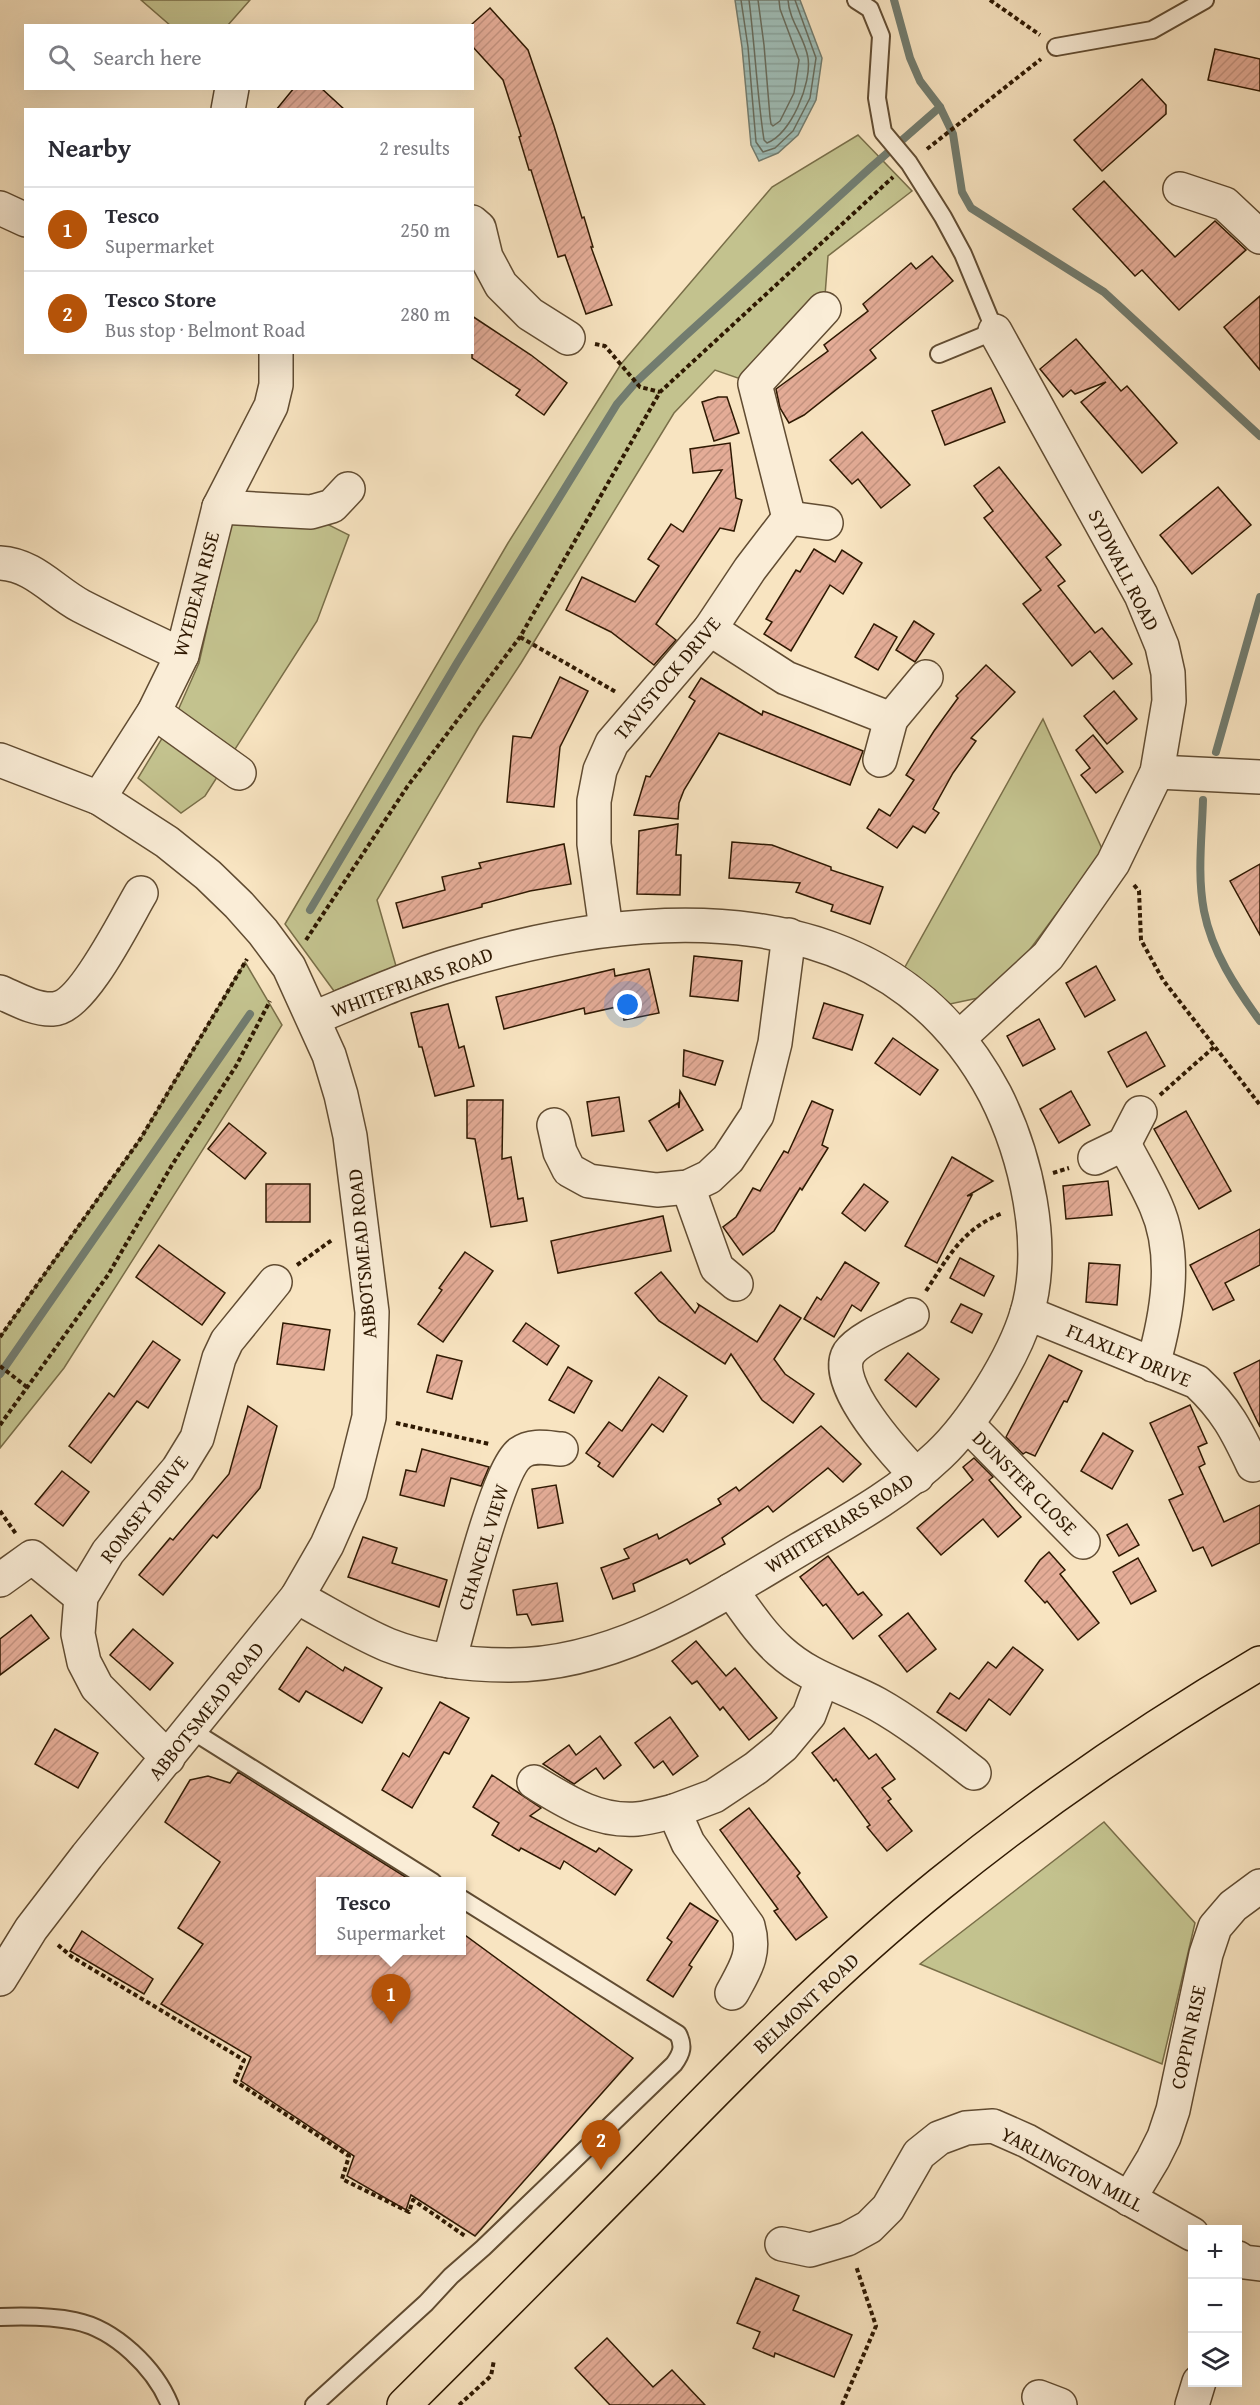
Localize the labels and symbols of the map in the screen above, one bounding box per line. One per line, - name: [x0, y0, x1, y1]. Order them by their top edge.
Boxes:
- street label: SYDWALL ROAD: [1081, 504, 1167, 635]
- street label: WYEDEAN RISE: [165, 528, 226, 660]
- street label: TAVISTOCK DRIVE: [606, 610, 727, 746]
- street label: WHITEFRIARS ROAD: [327, 939, 497, 1024]
- your location: [613, 990, 642, 1019]
- street label: ABBOTSMEAD ROAD: [340, 1168, 383, 1340]
- street label: FLAXLEY DRIVE: [1062, 1315, 1196, 1394]
- street label: DUNSTER CLOSE: [966, 1424, 1084, 1542]
- street label: ROMSEY DRIVE: [92, 1449, 195, 1569]
- street label: WHITEFRIARS ROAD: [759, 1465, 919, 1580]
- street label: CHANCEL VIEW: [450, 1480, 516, 1614]
- street label: ABBOTSMEAD ROAD: [141, 1635, 271, 1786]
- street label: BELMONT ROAD: [746, 1946, 865, 2060]
- pin: 1: [372, 1974, 410, 2024]
- street label: COPPIN RISE: [1162, 1982, 1213, 2092]
- street label: YARLINGTON MILL: [996, 2119, 1149, 2219]
- pin: 2: [582, 2120, 620, 2170]

